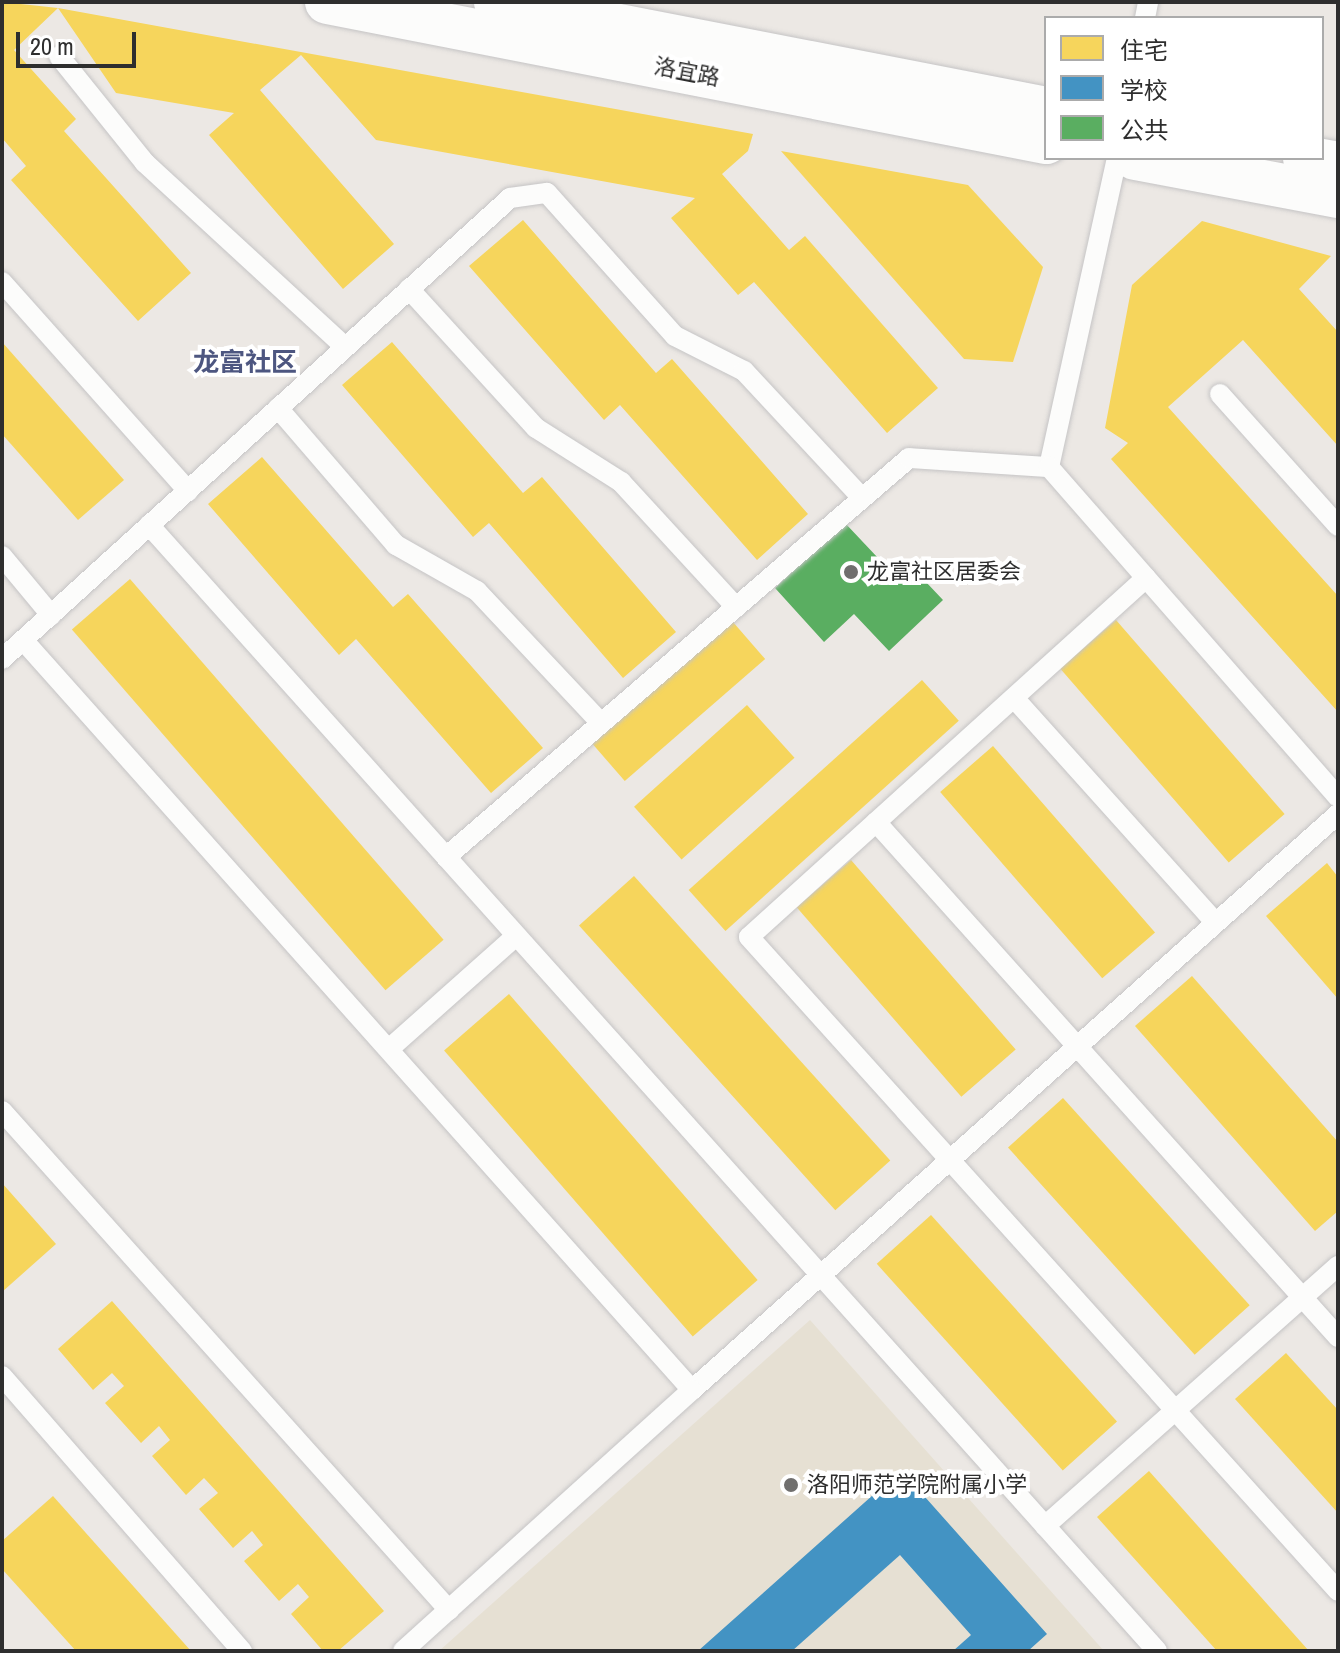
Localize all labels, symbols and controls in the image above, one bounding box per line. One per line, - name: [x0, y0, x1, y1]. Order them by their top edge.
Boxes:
- scale bar: [20, 16, 140, 66]
- legend: [1044, 16, 1324, 160]
- text: 20 m: [30, 30, 74, 62]
- text: 住宅: [1120, 34, 1168, 66]
- street label: 洛宜路: [652, 53, 722, 91]
- text: 学校: [1120, 74, 1168, 106]
- text: 公共: [1120, 114, 1168, 146]
- district label: 龙富社区: [193, 346, 297, 378]
- place label: 龙富社区居委会: [867, 559, 1021, 585]
- marker: 龙富社区居委会: [842, 563, 860, 581]
- place label: 洛阳师范学院附属小学: [807, 1472, 1027, 1498]
- marker: 洛阳师范学院附属小学: [782, 1476, 800, 1494]

